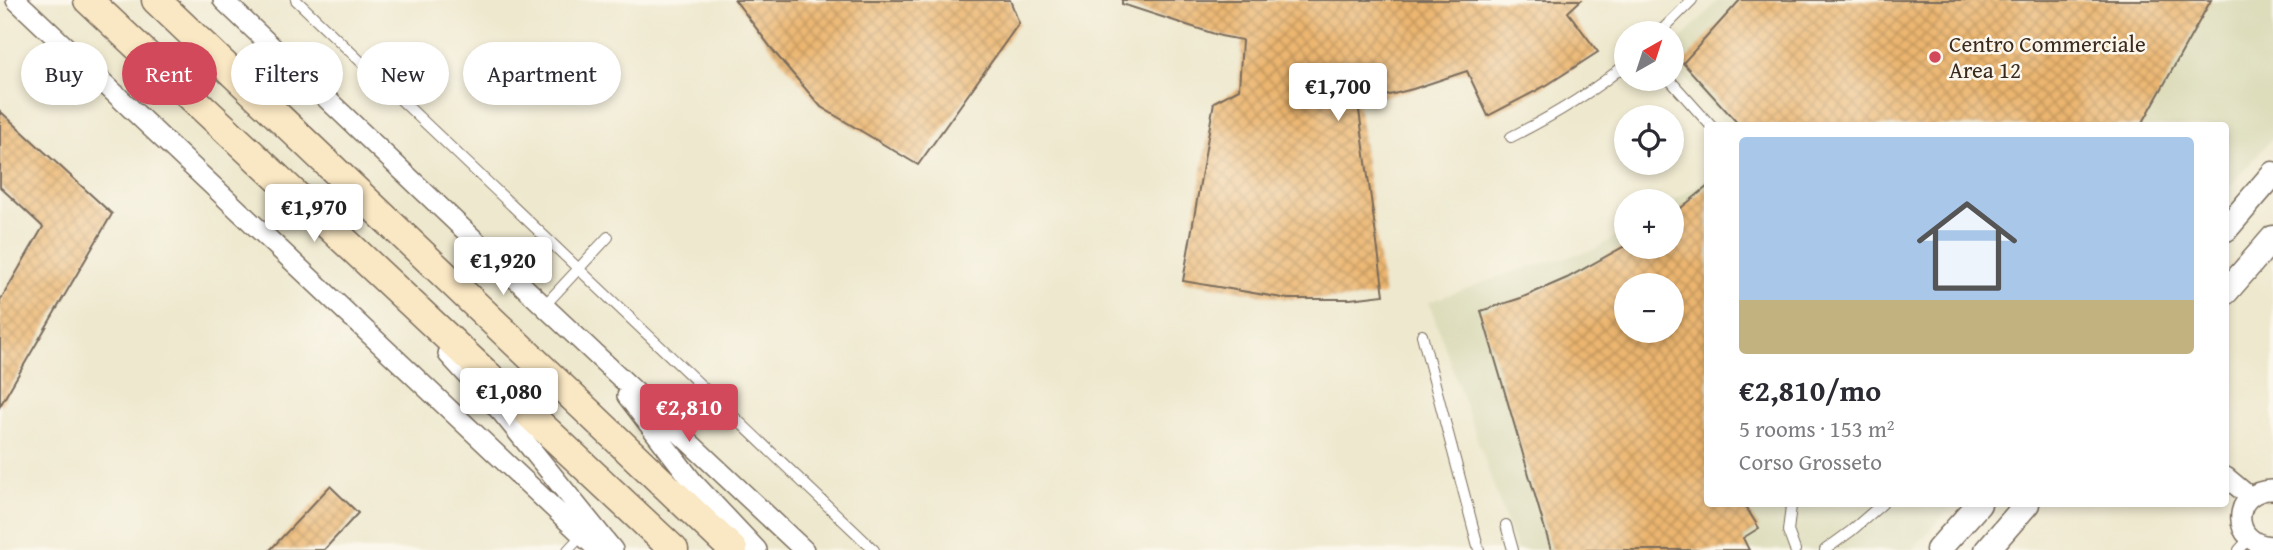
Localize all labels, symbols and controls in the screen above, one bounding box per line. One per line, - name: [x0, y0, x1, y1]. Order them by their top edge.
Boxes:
- north arrow: [1614, 21, 1684, 91]
- map controls: [1614, 21, 1684, 343]
- place label: Centro Commerciale Area 12: [1949, 27, 2146, 86]
- chip: Buy: [21, 42, 108, 105]
- chip: Rent: [122, 42, 217, 105]
- chip: Filters: [231, 42, 343, 105]
- chip: New: [357, 42, 449, 105]
- chip: Apartment: [463, 42, 621, 105]
- marker: Centro Commerciale Area 12: [1927, 49, 1943, 65]
- pin: €1,700: [1281, 64, 1395, 123]
- text: €1,700: [1305, 69, 1371, 102]
- button: locate: [1614, 105, 1684, 175]
- icon: home: [1904, 183, 2030, 309]
- pin: €1,970: [257, 184, 371, 244]
- button: +: [1614, 189, 1684, 259]
- text: €1,970: [281, 190, 347, 223]
- pin: €1,920: [446, 238, 560, 297]
- text: €1,920: [470, 243, 536, 276]
- button: −: [1614, 273, 1684, 343]
- pin: €1,080: [452, 368, 566, 428]
- text: €2,810/mo: [1739, 368, 1881, 412]
- text: €1,080: [476, 374, 542, 407]
- pin: €2,810: [632, 384, 746, 444]
- text: €2,810: [656, 390, 722, 423]
- text: 5 rooms · 153 m²: [1739, 412, 1894, 445]
- text: Corso Grosseto: [1739, 445, 1882, 478]

